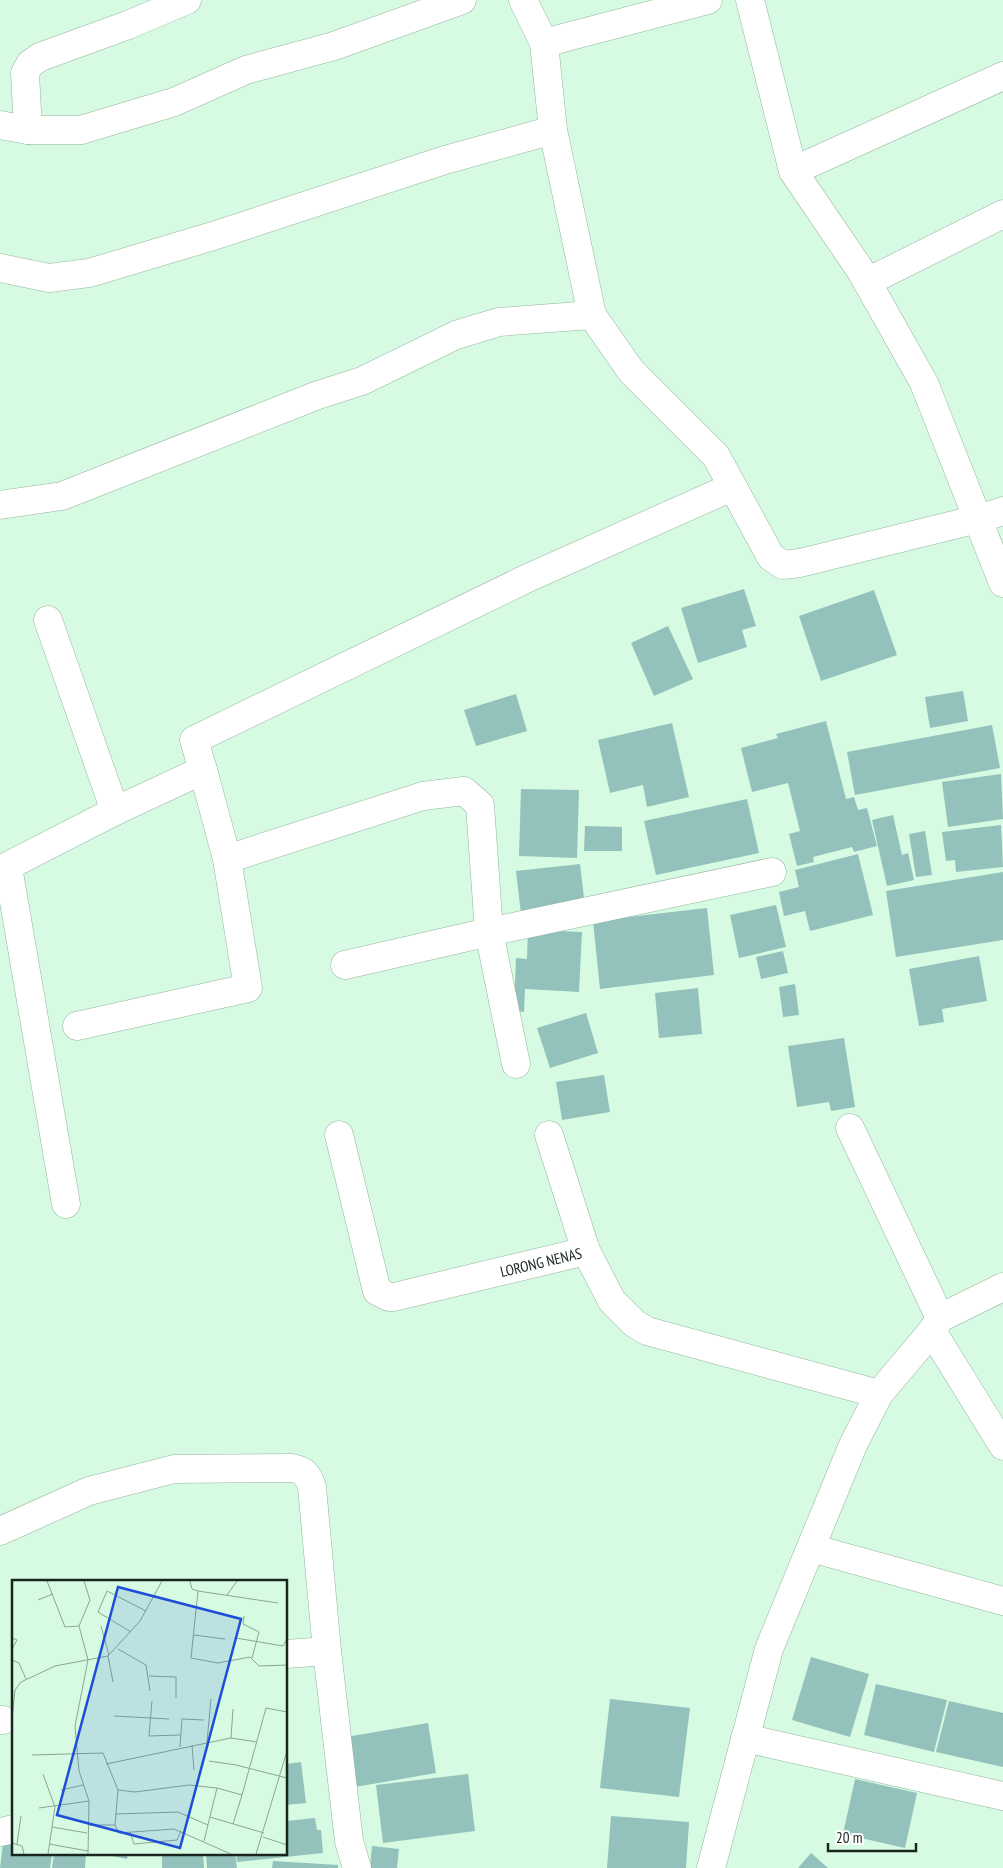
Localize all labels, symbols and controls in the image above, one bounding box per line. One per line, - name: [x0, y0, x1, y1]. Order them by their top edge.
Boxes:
- street label: LORONG NENAS: [498, 1243, 584, 1281]
- inset map: [12, 1580, 288, 1856]
- scale bar: [828, 1820, 916, 1852]
- text: 20 m: [836, 1828, 862, 1847]

